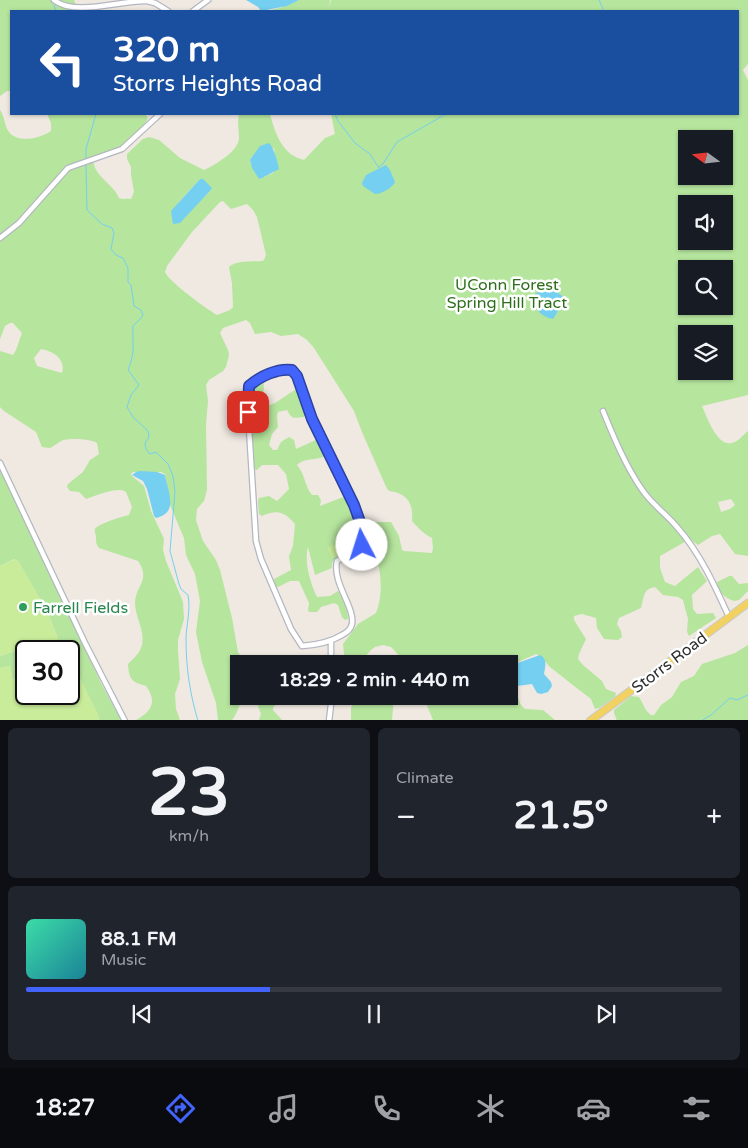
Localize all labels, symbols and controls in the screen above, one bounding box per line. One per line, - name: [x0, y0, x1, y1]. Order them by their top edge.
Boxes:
- text: 320 m: [113, 29, 220, 71]
- icon: left: [30, 30, 95, 95]
- text: Storrs Heights Road: [113, 71, 322, 97]
- north arrow: [678, 130, 732, 185]
- map controls: [678, 130, 733, 380]
- button: sound: [678, 195, 733, 250]
- button: search: [678, 260, 733, 315]
- park label: UConn Forest Spring Hill Tract: [447, 275, 567, 313]
- button: layers: [678, 325, 733, 380]
- pin: [227, 391, 269, 433]
- icon: arrive: [234, 398, 262, 426]
- position arrow: [335, 518, 387, 570]
- place label: Farrell Fields: [33, 598, 128, 618]
- marker: Farrell Fields: [17, 601, 29, 613]
- street label: Storrs Road: [628, 628, 711, 698]
- speed limit sign: 30: [15, 640, 80, 705]
- text: 18:29 · 2 min · 440 m: [278, 669, 470, 691]
- text: 23: [148, 754, 230, 833]
- text: Climate: [396, 768, 454, 788]
- text: 21.5°: [514, 793, 609, 839]
- text: −: [396, 800, 416, 834]
- text: +: [706, 800, 722, 834]
- text: km/h: [169, 826, 209, 846]
- text: 88.1 FM: [101, 928, 177, 950]
- text: Music: [101, 950, 146, 970]
- icon: previous: [128, 1000, 156, 1028]
- icon: pause: [360, 1000, 388, 1028]
- icon: next: [592, 1000, 620, 1028]
- icon: directions: [163, 1091, 198, 1126]
- icon: music: [266, 1091, 301, 1126]
- icon: phone: [369, 1091, 404, 1126]
- icon: climate: [473, 1091, 508, 1126]
- icon: car: [576, 1091, 611, 1126]
- icon: filters: [679, 1091, 714, 1126]
- text: 18:27: [34, 1095, 95, 1121]

